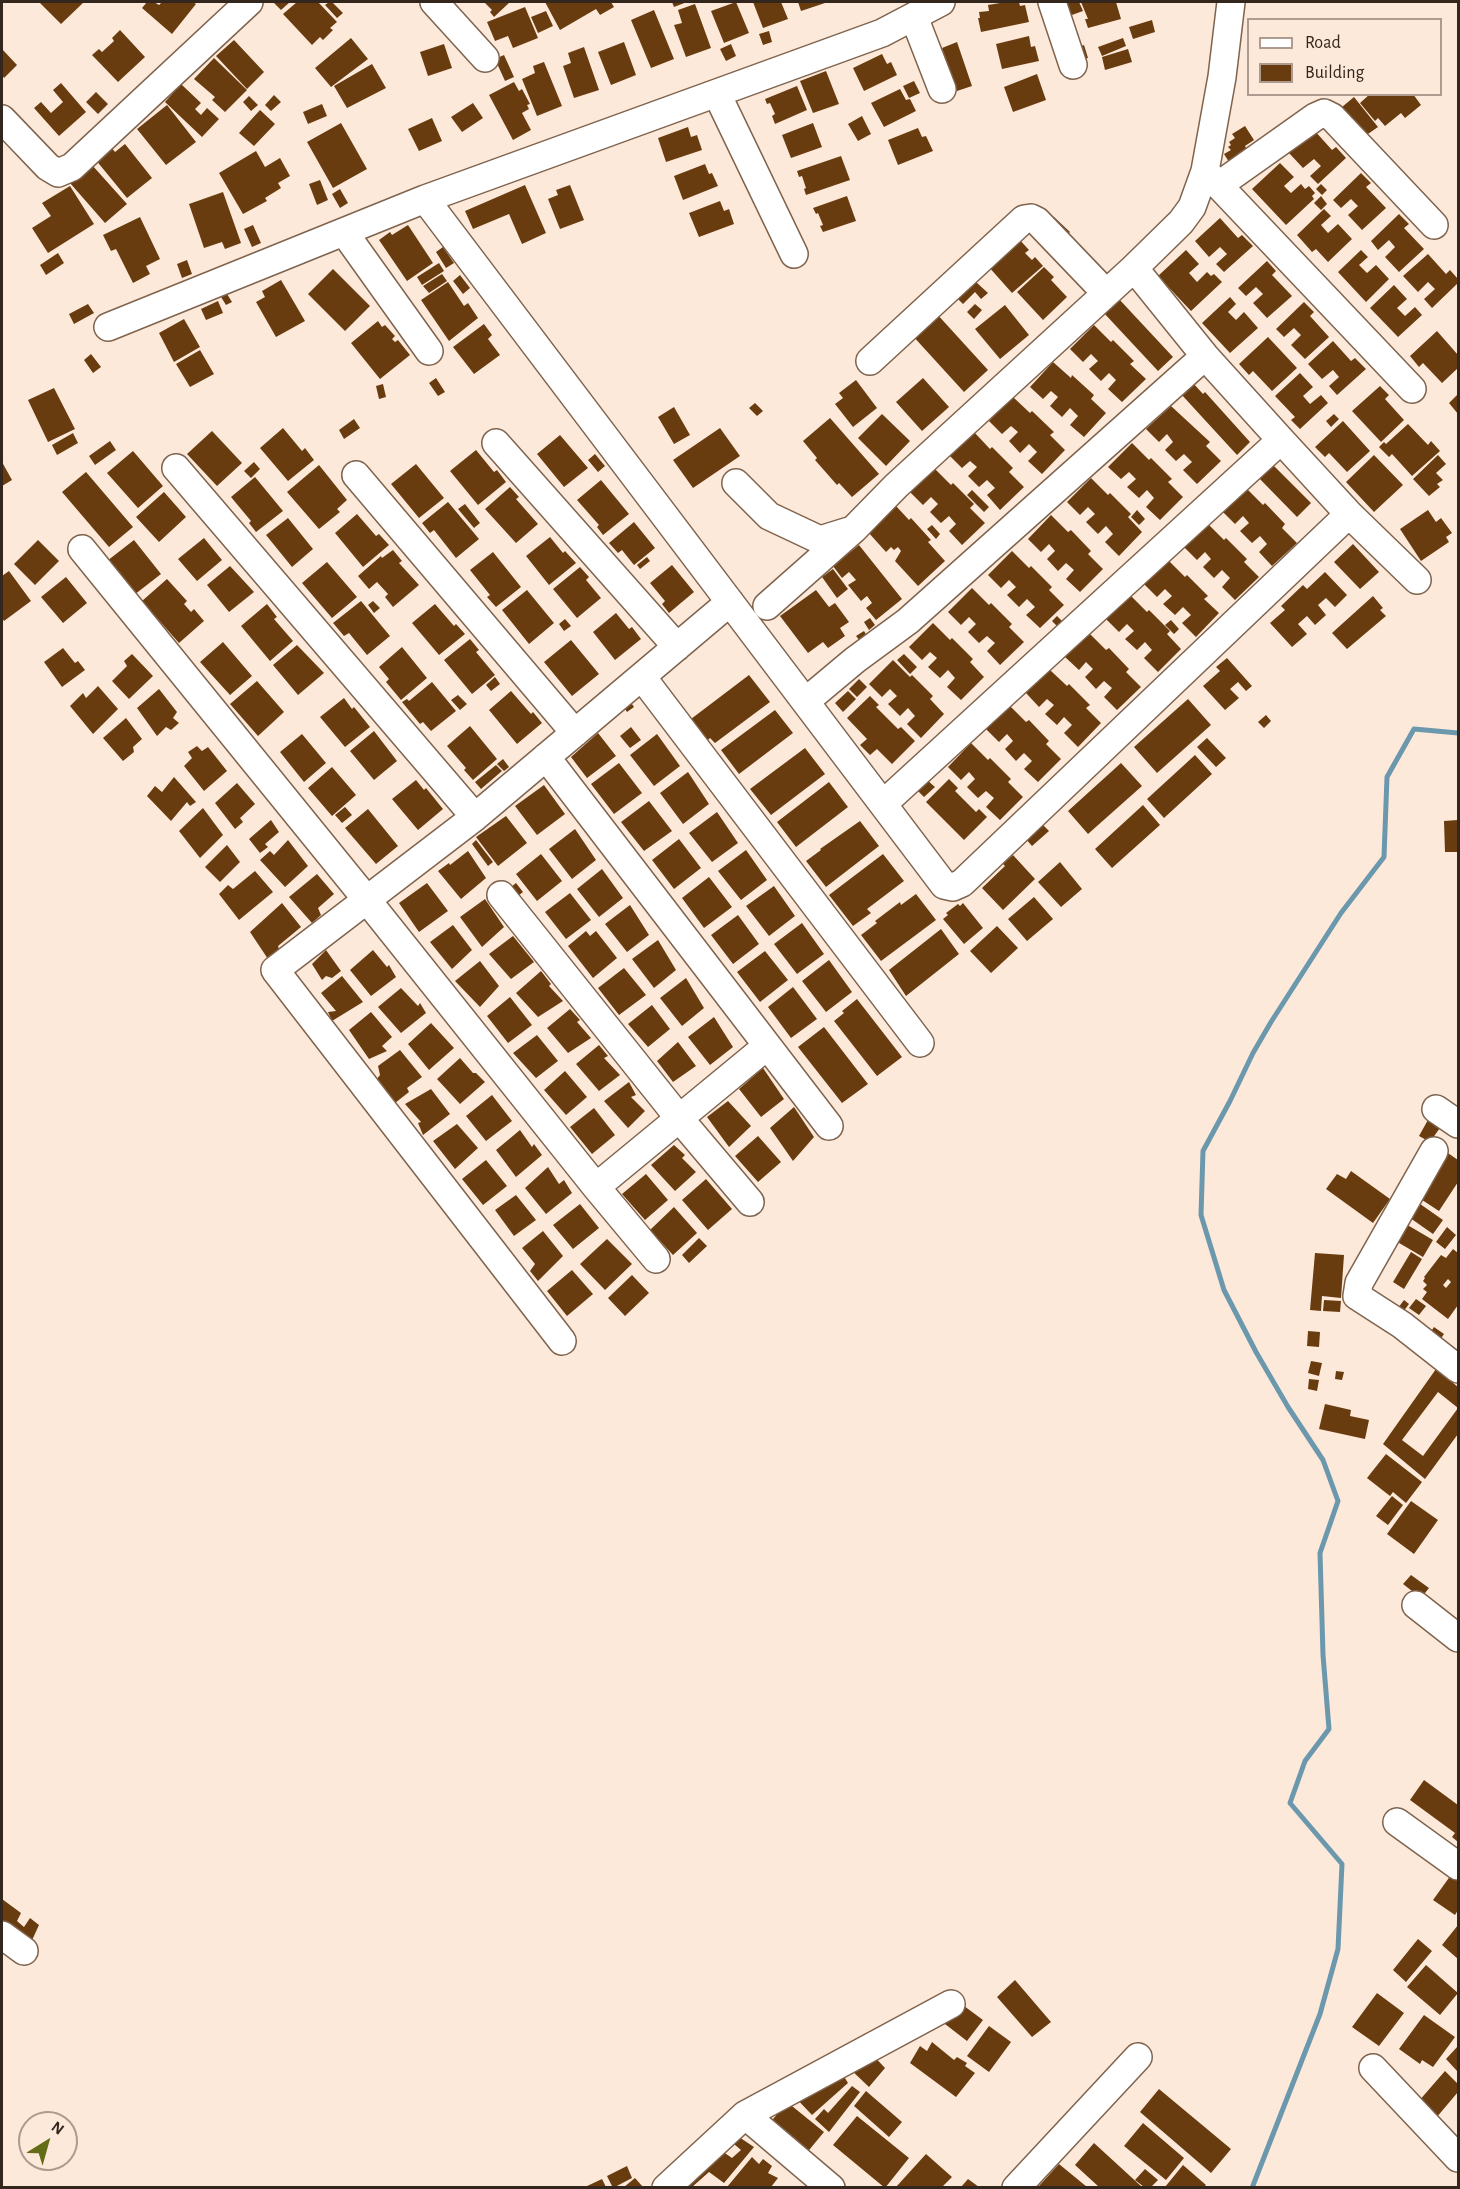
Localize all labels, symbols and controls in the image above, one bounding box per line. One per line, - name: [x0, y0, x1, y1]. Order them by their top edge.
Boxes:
- legend: [1247, 18, 1442, 96]
- text: Road: [1305, 34, 1341, 52]
- text: Building: [1305, 64, 1364, 82]
- north arrow: [18, 2111, 78, 2171]
- text: N: [48, 2118, 67, 2138]

